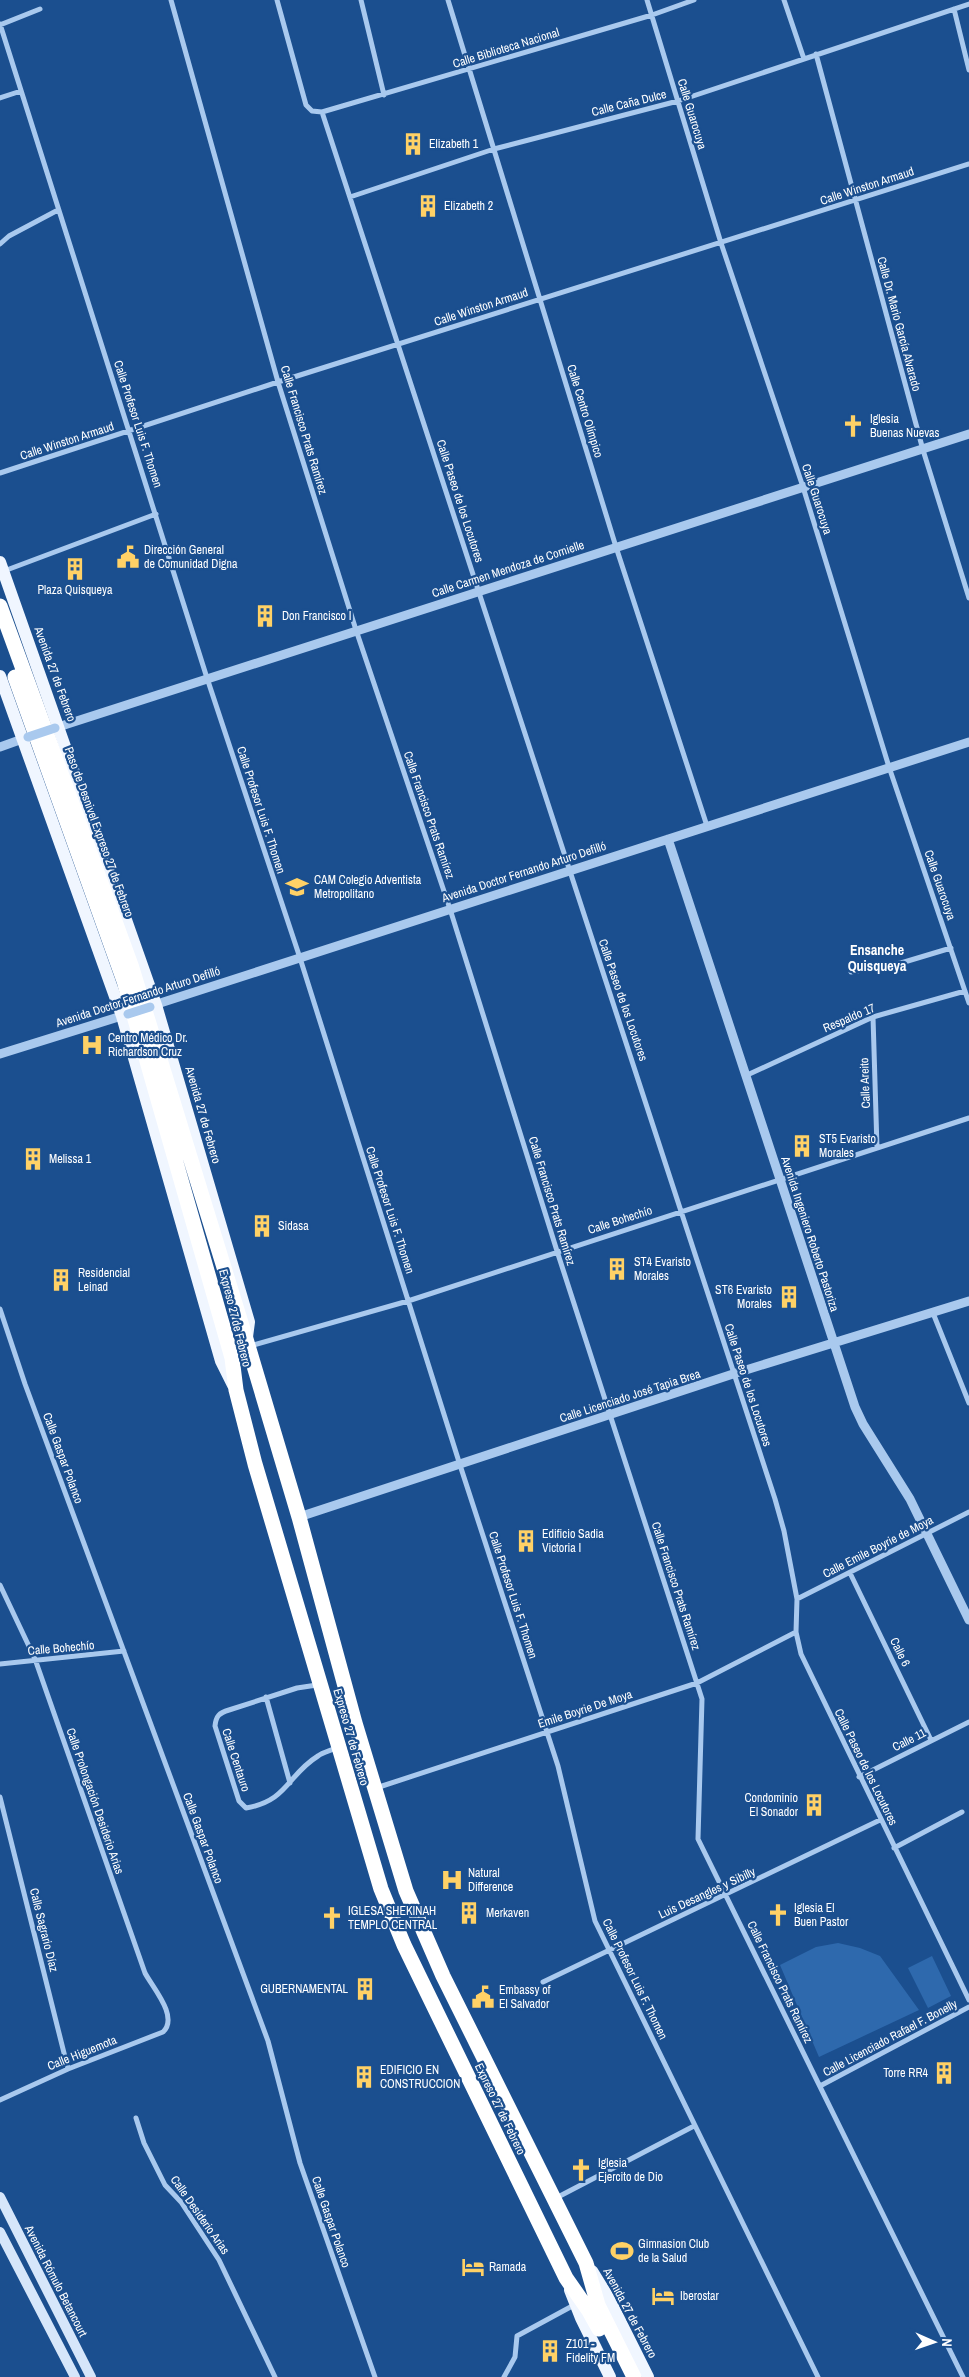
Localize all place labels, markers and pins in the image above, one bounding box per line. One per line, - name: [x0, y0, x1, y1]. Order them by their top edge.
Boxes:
- building icon: Elizabeth 1: [400, 131, 426, 157]
- place label: Elizabeth 1: [429, 136, 479, 152]
- building icon: Elizabeth 2: [415, 193, 441, 219]
- place label: Elizabeth 2: [444, 198, 493, 214]
- place label: Iglesia Buenas Nuevas: [870, 411, 940, 441]
- church icon: Iglesia Buenas Nuevas: [840, 413, 866, 439]
- place label: Dirección General de Comunidad Digna: [144, 542, 238, 572]
- public building icon: Dirección General de Comunidad Digna: [115, 544, 141, 570]
- building icon: Plaza Quisqueya: [62, 556, 88, 582]
- place label: Plaza Quisqueya: [38, 582, 113, 598]
- building icon: Don Francisco I: [252, 603, 278, 629]
- place label: Don Francisco I: [282, 608, 351, 624]
- place label: CAM Colegio Adventista Metropolitano: [314, 872, 422, 902]
- school or university icon: CAM Colegio Adventista Metropolitano: [284, 874, 310, 900]
- place label: Centro Médico Dr. Richardson Cruz: [108, 1030, 188, 1060]
- hospital icon: Centro Médico Dr. Richardson Cruz: [79, 1032, 105, 1058]
- place label: ST5 Evaristo Morales: [819, 1131, 876, 1161]
- building icon: ST5 Evaristo Morales: [789, 1133, 815, 1159]
- building icon: Melissa 1: [20, 1146, 46, 1172]
- place label: Melissa 1: [49, 1151, 92, 1167]
- building icon: Sidasa: [249, 1213, 275, 1239]
- place label: Sidasa: [278, 1218, 309, 1234]
- place label: ST4 Evaristo Morales: [634, 1254, 691, 1284]
- building icon: ST4 Evaristo Morales: [604, 1256, 630, 1282]
- place label: Residencial Leinad: [78, 1265, 130, 1295]
- building icon: Residencial Leinad: [48, 1267, 74, 1293]
- place label: ST6 Evaristo Morales: [715, 1282, 772, 1312]
- building icon: ST6 Evaristo Morales: [776, 1284, 802, 1310]
- place label: Edificio Sadia Victoria I: [542, 1526, 604, 1556]
- building icon: Edificio Sadia Victoria I: [513, 1528, 539, 1554]
- place label: Condominio El Sonador: [744, 1790, 799, 1820]
- building icon: Condominio El Sonador: [801, 1792, 827, 1818]
- place label: Natural Difference: [468, 1865, 513, 1895]
- hospital icon: Natural Difference: [439, 1867, 465, 1893]
- building icon: Merkaven: [456, 1900, 482, 1926]
- place label: Iglesia El Buen Pastor: [794, 1900, 849, 1930]
- church icon: Iglesia El Buen Pastor: [765, 1902, 791, 1928]
- place label: IGLESA SHEKINAH TEMPLO CENTRAL: [348, 1903, 438, 1933]
- church icon: IGLESA SHEKINAH TEMPLO CENTRAL: [319, 1905, 345, 1931]
- place label: Merkaven: [486, 1905, 529, 1921]
- building icon: GUBERNAMENTAL: [352, 1976, 378, 2002]
- place label: GUBERNAMENTAL: [260, 1981, 349, 1997]
- place label: Embassy of El Salvador: [499, 1982, 551, 2012]
- public building icon: Embassy of El Salvador: [470, 1984, 496, 2010]
- building icon: Torre RR4: [931, 2060, 957, 2086]
- place label: EDIFICIO EN CONSTRUCCION: [380, 2062, 460, 2092]
- building icon: EDIFICIO EN CONSTRUCCION: [351, 2064, 377, 2090]
- place label: Torre RR4: [883, 2065, 929, 2081]
- place label: Iglesia Ejercito de Dio: [598, 2155, 663, 2185]
- church icon: Iglesia Ejercito de Dio: [568, 2157, 594, 2183]
- place label: Gimnasion Club de la Salud: [638, 2236, 709, 2266]
- sports icon: Gimnasion Club de la Salud: [609, 2238, 635, 2264]
- hotel icon: Ramada: [460, 2254, 486, 2280]
- place label: Ramada: [489, 2259, 527, 2275]
- hotel icon: Iberostar: [650, 2283, 676, 2309]
- place label: Iberostar: [680, 2288, 720, 2304]
- place label: Z101 - Fidelity FM: [566, 2336, 615, 2366]
- building icon: Z101 - Fidelity FM: [537, 2338, 563, 2364]

